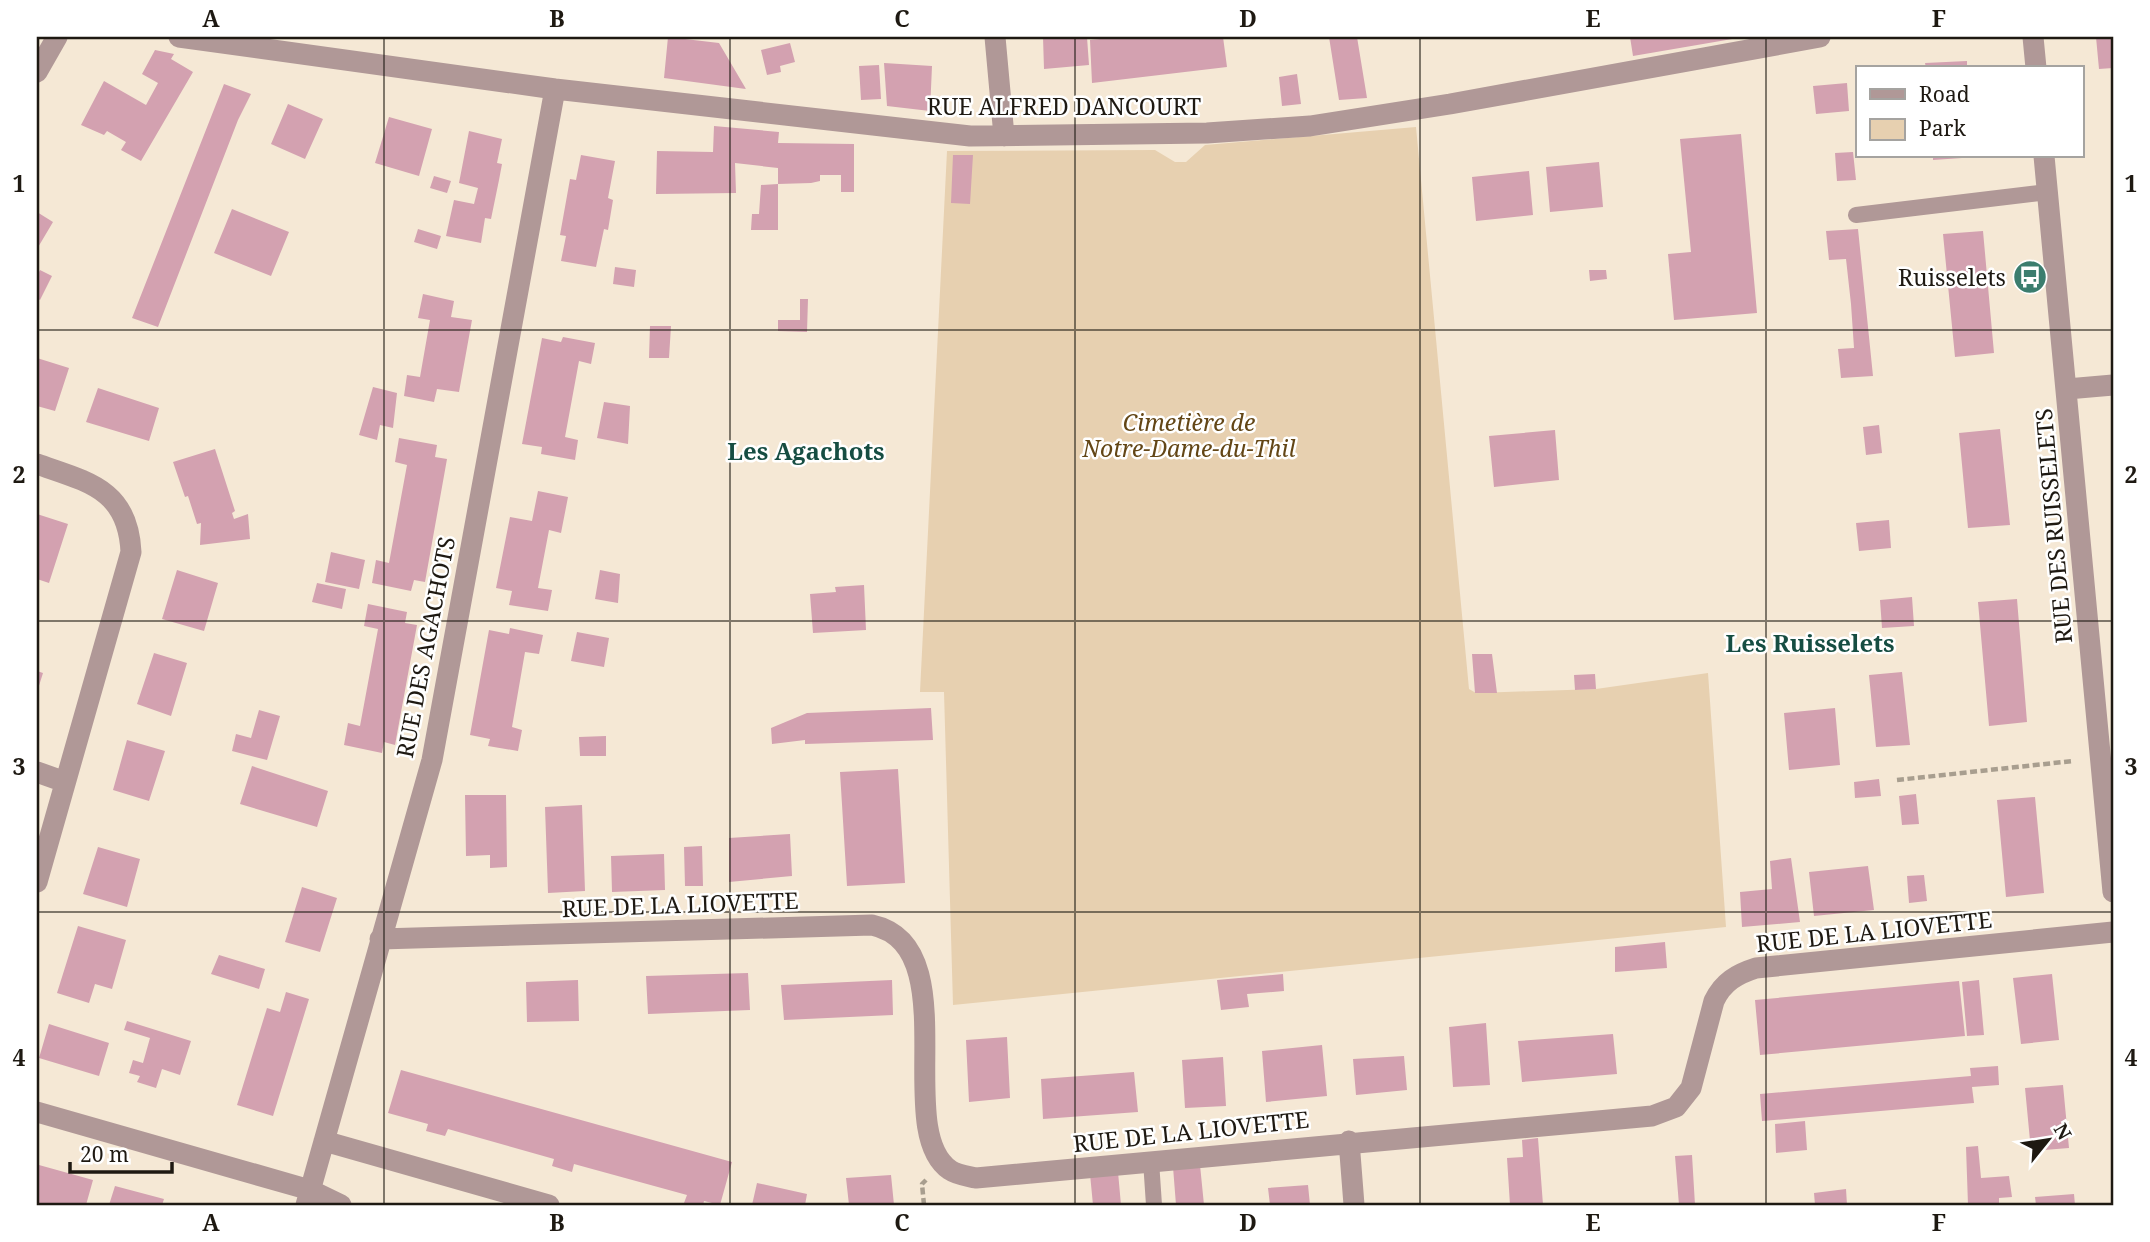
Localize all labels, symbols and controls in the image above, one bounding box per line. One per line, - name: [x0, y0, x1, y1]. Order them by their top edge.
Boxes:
- text: A: [202, 2, 220, 34]
- text: B: [549, 2, 565, 34]
- text: C: [894, 2, 910, 34]
- text: D: [1239, 2, 1257, 34]
- text: E: [1585, 2, 1601, 34]
- text: F: [1932, 2, 1946, 34]
- legend: [1856, 66, 2084, 158]
- text: Road: [1919, 80, 1970, 108]
- street label: RUE ALFRED DANCOURT: [927, 90, 1201, 122]
- text: Park: [1919, 114, 1966, 142]
- text: 1: [13, 167, 26, 199]
- text: 1: [2125, 167, 2138, 199]
- bus stop icon: Ruisselets: [2011, 258, 2049, 296]
- place label: Ruisselets: [1898, 261, 2006, 293]
- park label: Cimetière de Notre-Dame-du-Thil: [1081, 406, 1296, 464]
- street label: RUE DES RUISSELETS: [2027, 407, 2079, 645]
- district label: Les Agachots: [727, 434, 885, 467]
- text: 2: [13, 458, 26, 490]
- text: 2: [2125, 458, 2138, 490]
- street label: RUE DES AGACHOTS: [388, 534, 462, 760]
- district label: Les Ruisselets: [1725, 626, 1895, 659]
- text: 3: [13, 750, 26, 782]
- text: 3: [2125, 750, 2138, 782]
- street label: RUE DE LA LIOVETTE: [561, 884, 799, 924]
- street label: RUE DE LA LIOVETTE: [1754, 903, 1994, 959]
- text: 4: [13, 1041, 26, 1073]
- text: 4: [2125, 1041, 2138, 1073]
- street label: RUE DE LA LIOVETTE: [1071, 1103, 1311, 1159]
- north arrow: [2014, 1106, 2084, 1176]
- text: N: [2048, 1119, 2078, 1145]
- scale bar: [70, 1130, 172, 1174]
- text: 20 m: [80, 1140, 129, 1168]
- text: A: [202, 1206, 220, 1238]
- text: B: [549, 1206, 565, 1238]
- text: C: [894, 1206, 910, 1238]
- text: D: [1239, 1206, 1257, 1238]
- text: E: [1585, 1206, 1601, 1238]
- text: F: [1932, 1206, 1946, 1238]

